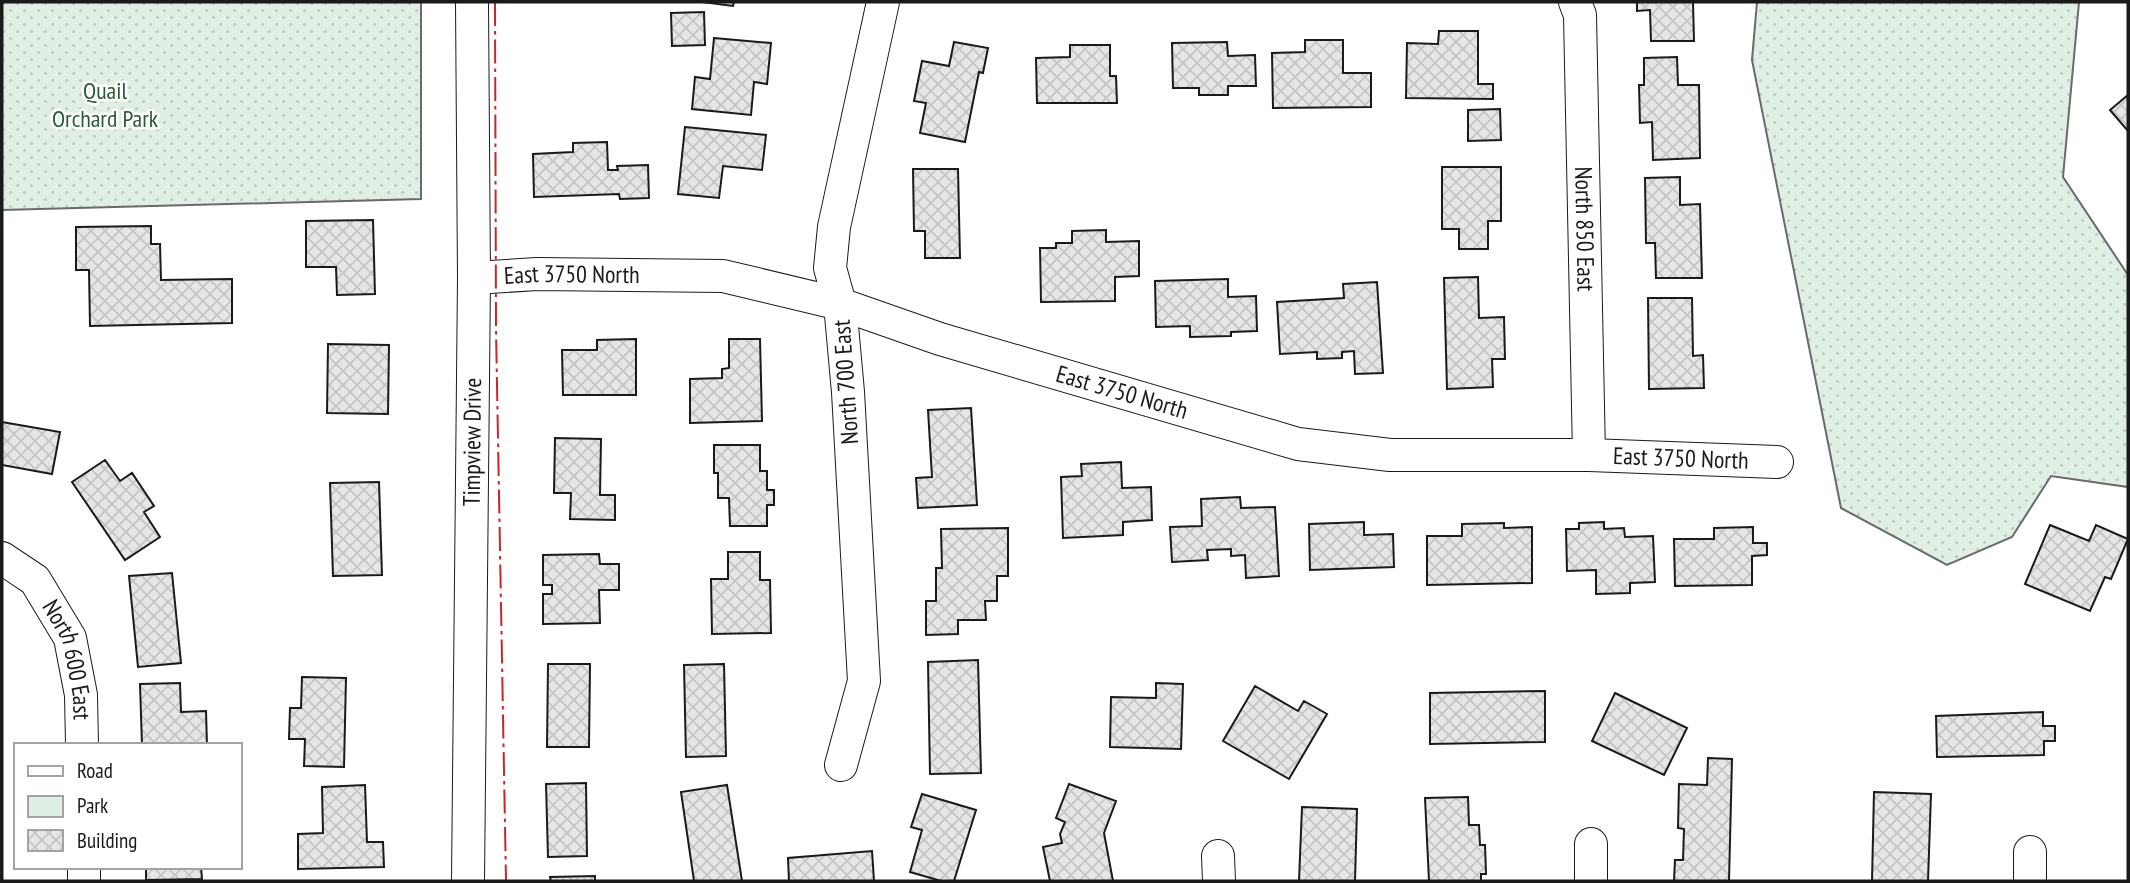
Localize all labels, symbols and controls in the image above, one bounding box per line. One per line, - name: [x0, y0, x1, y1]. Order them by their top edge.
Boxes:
- park label: Quail Orchard Park: [52, 75, 159, 134]
- street label: North 850 East: [1568, 166, 1602, 292]
- street label: East 3750 North: [503, 258, 640, 291]
- street label: North 700 East: [826, 318, 865, 445]
- street label: East 3750 North: [1053, 358, 1192, 426]
- street label: Timpview Drive: [456, 378, 488, 506]
- street label: East 3750 North: [1612, 440, 1749, 476]
- street label: North 600 East: [36, 594, 98, 721]
- legend: [14, 743, 242, 869]
- text: Road: [77, 757, 113, 784]
- text: Park: [77, 792, 108, 819]
- text: Building: [77, 827, 137, 854]

